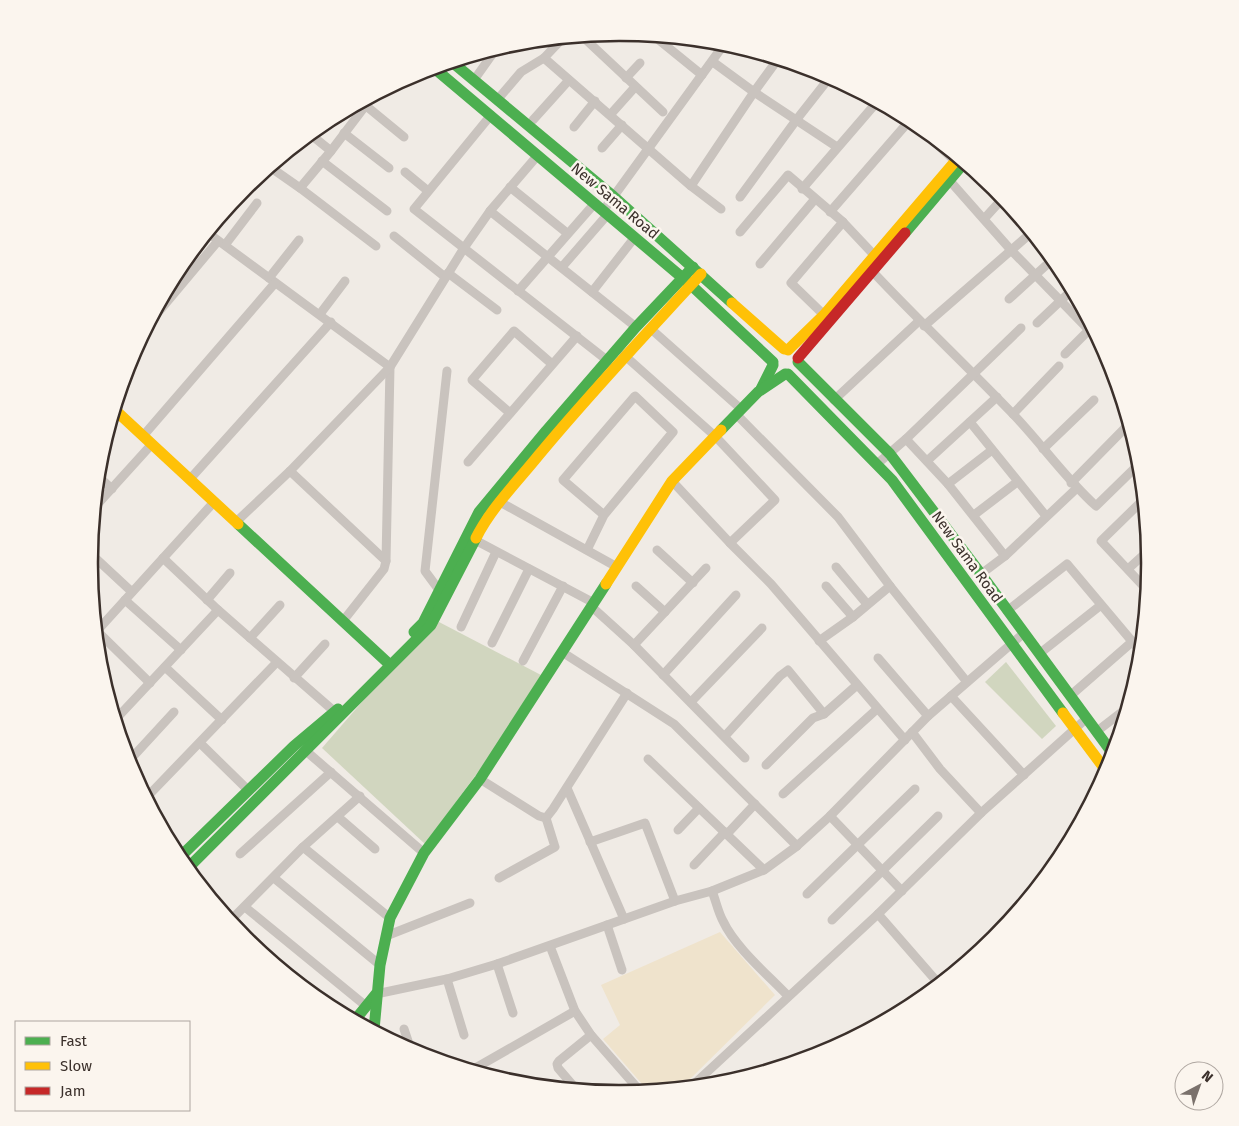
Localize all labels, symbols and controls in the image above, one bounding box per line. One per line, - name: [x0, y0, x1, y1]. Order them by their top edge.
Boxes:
- street label: New Sama Road: [567, 159, 663, 243]
- street label: New Sama Road: [928, 508, 1006, 606]
- legend: [15, 1021, 190, 1111]
- text: Fast: [60, 1032, 87, 1050]
- text: Slow: [60, 1057, 92, 1075]
- north arrow: [1174, 1061, 1224, 1111]
- text: N: [1198, 1067, 1216, 1086]
- text: Jam: [60, 1082, 86, 1100]

